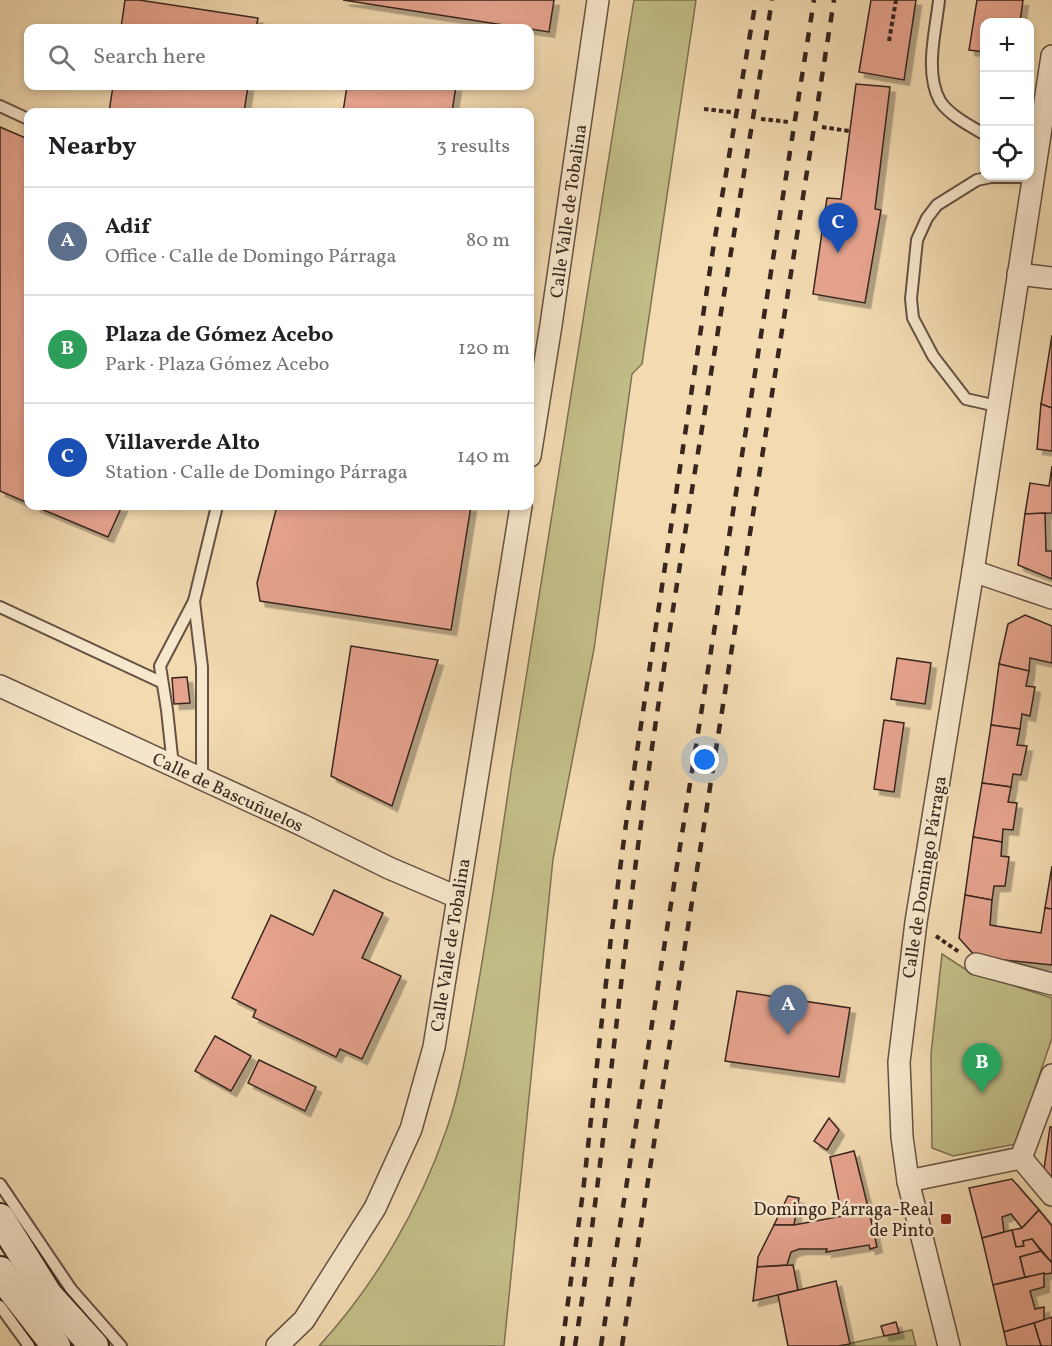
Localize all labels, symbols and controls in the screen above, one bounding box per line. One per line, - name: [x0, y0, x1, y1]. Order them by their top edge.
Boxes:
- map controls: [980, 18, 1034, 180]
- button: +: [980, 18, 1034, 72]
- search box: [24, 24, 534, 90]
- icon: search: [45, 41, 78, 74]
- text: Search here: [93, 42, 206, 73]
- button: −: [980, 72, 1034, 126]
- street label: Calle Valle de Tobalina: [545, 123, 594, 300]
- button: locate: [980, 126, 1034, 180]
- text: Nearby: [48, 129, 137, 165]
- text: 3 results: [436, 133, 510, 161]
- pin: C: [818, 204, 858, 253]
- text: Adif: [105, 212, 150, 243]
- text: A: [60, 227, 75, 255]
- text: 80 m: [466, 227, 510, 255]
- text: Office · Calle de Domingo Párraga: [105, 243, 396, 271]
- text: Plaza de Gómez Acebo: [105, 320, 334, 351]
- text: B: [61, 335, 74, 363]
- text: 120 m: [458, 335, 510, 363]
- text: Park · Plaza Gómez Acebo: [105, 351, 329, 379]
- text: Villaverde Alto: [105, 428, 260, 459]
- text: C: [61, 443, 74, 471]
- text: 140 m: [457, 443, 510, 471]
- text: Station · Calle de Domingo Párraga: [105, 459, 408, 487]
- your location: [690, 745, 719, 774]
- street label: Calle de Bascuñuelos: [148, 747, 307, 839]
- street label: Calle de Domingo Párraga: [897, 774, 954, 980]
- street label: Calle Valle de Tobalina: [425, 857, 478, 1034]
- pin: A: [768, 986, 808, 1035]
- pin: B: [962, 1044, 1002, 1093]
- place label: Domingo Párraga-Real de Pinto: [753, 1198, 934, 1244]
- marker: Domingo Párraga-Real de Pinto: [939, 1212, 953, 1226]

